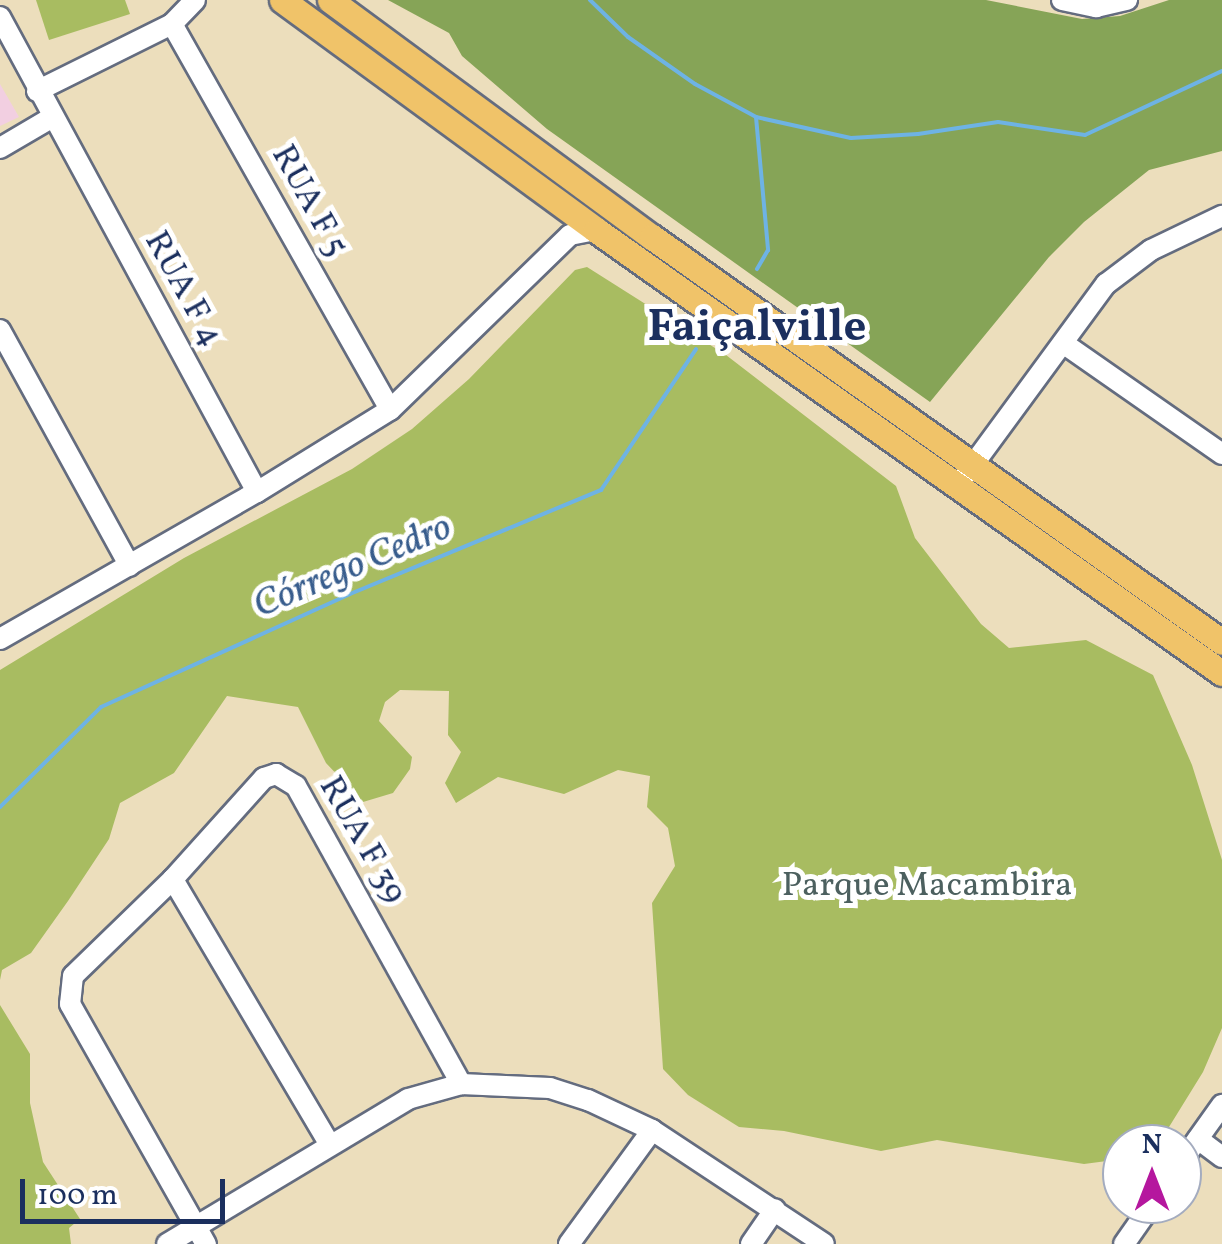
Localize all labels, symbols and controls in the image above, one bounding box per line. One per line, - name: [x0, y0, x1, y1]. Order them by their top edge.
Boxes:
- street label: RUA F 5: [261, 138, 357, 264]
- street label: RUA F 4: [134, 224, 232, 354]
- district label: Faiçalville: [647, 302, 867, 356]
- water label: Córrego Cedro: [247, 506, 459, 630]
- street label: RUA F 39: [309, 769, 415, 911]
- park label: Parque Macambira: [782, 865, 1072, 907]
- north arrow: [1102, 1124, 1202, 1224]
- text: N: [1142, 1126, 1162, 1165]
- scale bar: [25, 1159, 230, 1221]
- text: 100 m: [37, 1175, 118, 1217]

